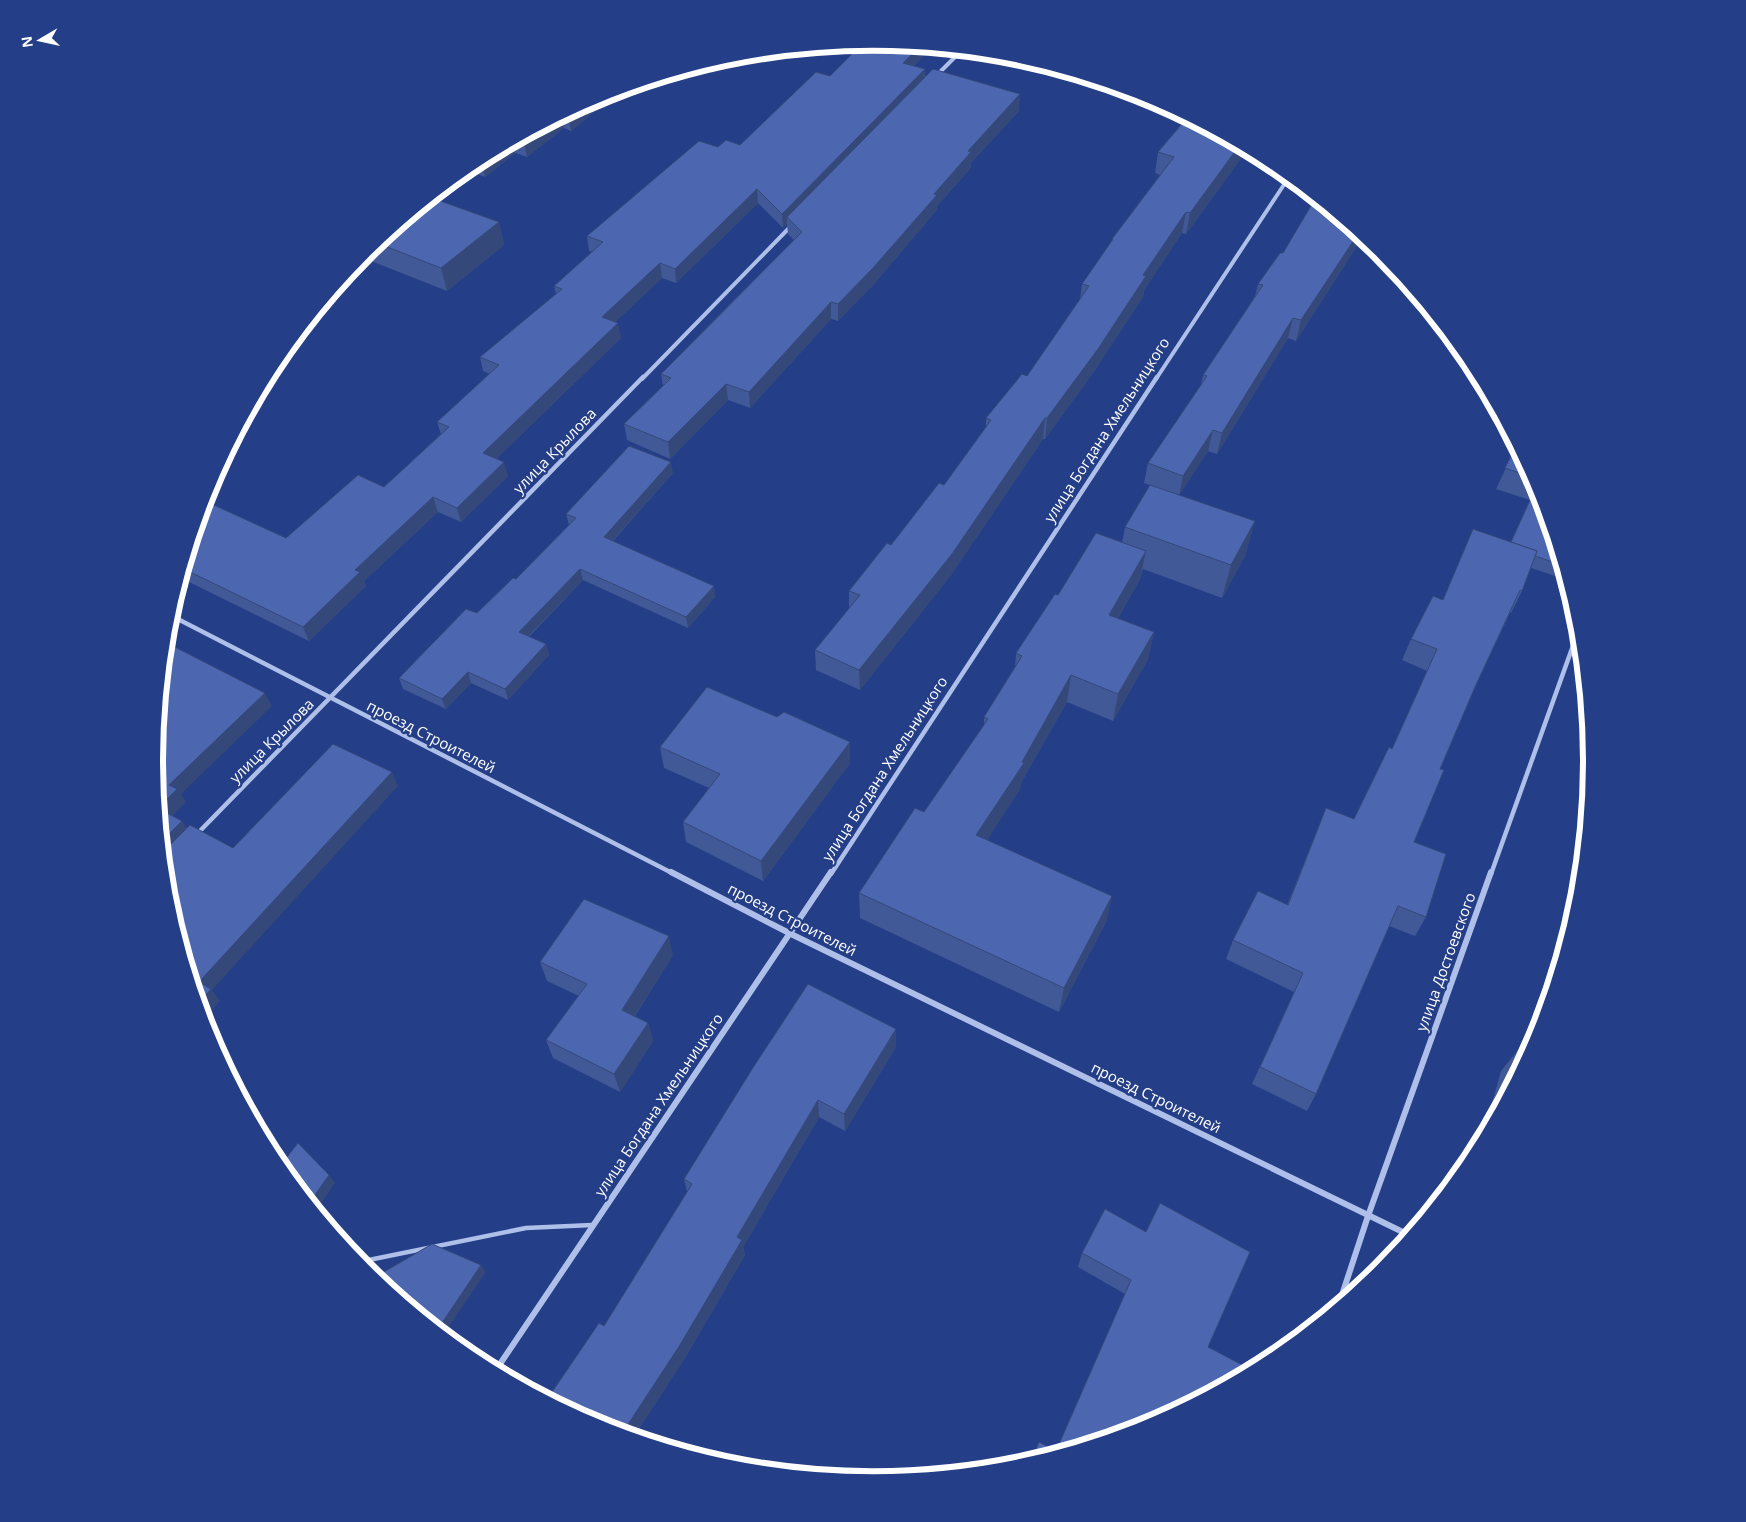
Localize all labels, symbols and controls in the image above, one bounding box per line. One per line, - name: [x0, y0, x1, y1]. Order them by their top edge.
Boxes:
- north arrow: [15, 15, 65, 65]
- text: N: [16, 35, 37, 49]
- street label: улица Богдана Хмельницкого: [1039, 333, 1174, 526]
- street label: улица Крылова: [508, 403, 600, 497]
- street label: улица Богдана Хмельницкого: [817, 672, 952, 865]
- street label: улица Крылова: [225, 694, 318, 787]
- street label: проезд Строителей: [364, 695, 499, 777]
- street label: проезд Строителей: [725, 878, 860, 960]
- street label: улица Достоевского: [1411, 890, 1479, 1034]
- street label: улица Богдана Хмельницкого: [589, 1009, 727, 1200]
- street label: проезд Строителей: [1088, 1057, 1225, 1137]

